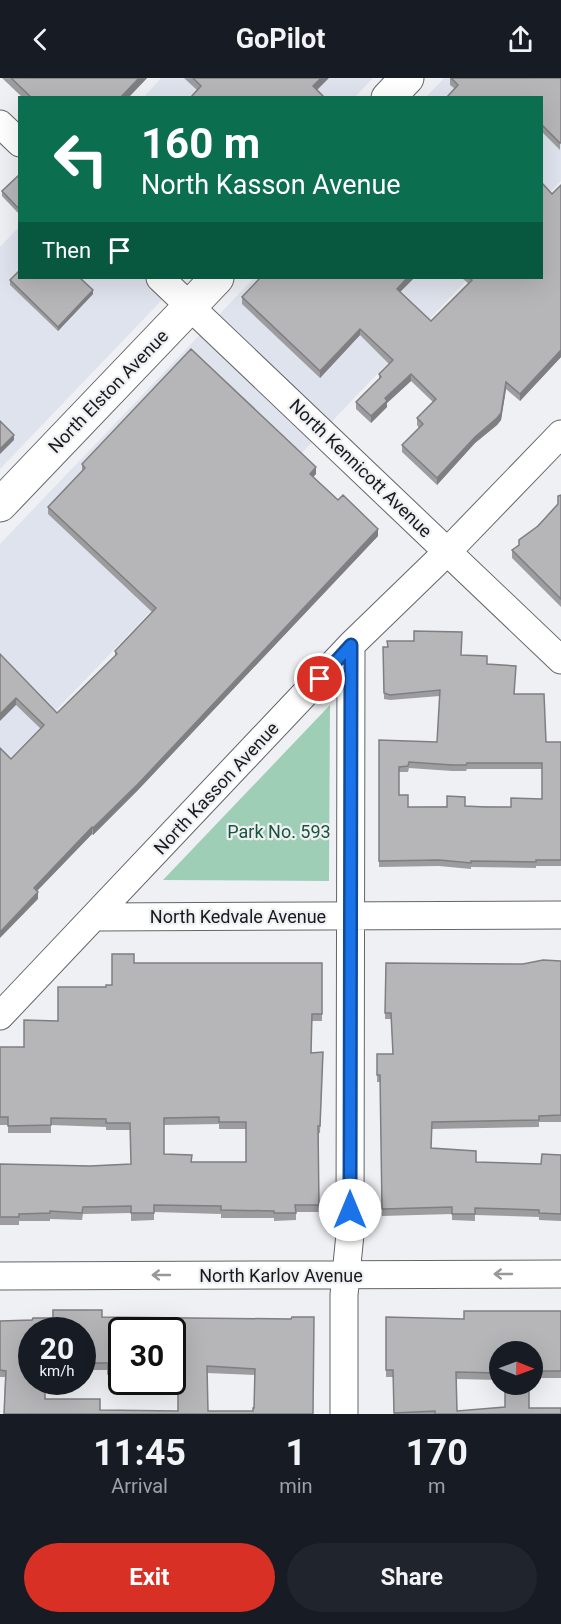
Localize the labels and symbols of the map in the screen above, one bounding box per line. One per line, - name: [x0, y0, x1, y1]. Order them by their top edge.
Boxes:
- street label: North Elston Avenue: [44, 325, 172, 457]
- street label: North Kennicott Avenue: [286, 395, 436, 541]
- pin: [294, 653, 345, 704]
- street label: North Kasson Avenue: [149, 718, 283, 858]
- park label: Park No. 593: [227, 821, 331, 842]
- street label: North Kedvale Avenue: [150, 906, 326, 927]
- position arrow: [318, 1178, 382, 1242]
- street label: North Karlov Avenue: [199, 1265, 363, 1286]
- one-way arrow: [493, 1268, 513, 1280]
- one-way arrow: [151, 1269, 171, 1281]
- speed limit sign: 30: [108, 1317, 186, 1395]
- north arrow: [489, 1341, 543, 1395]

